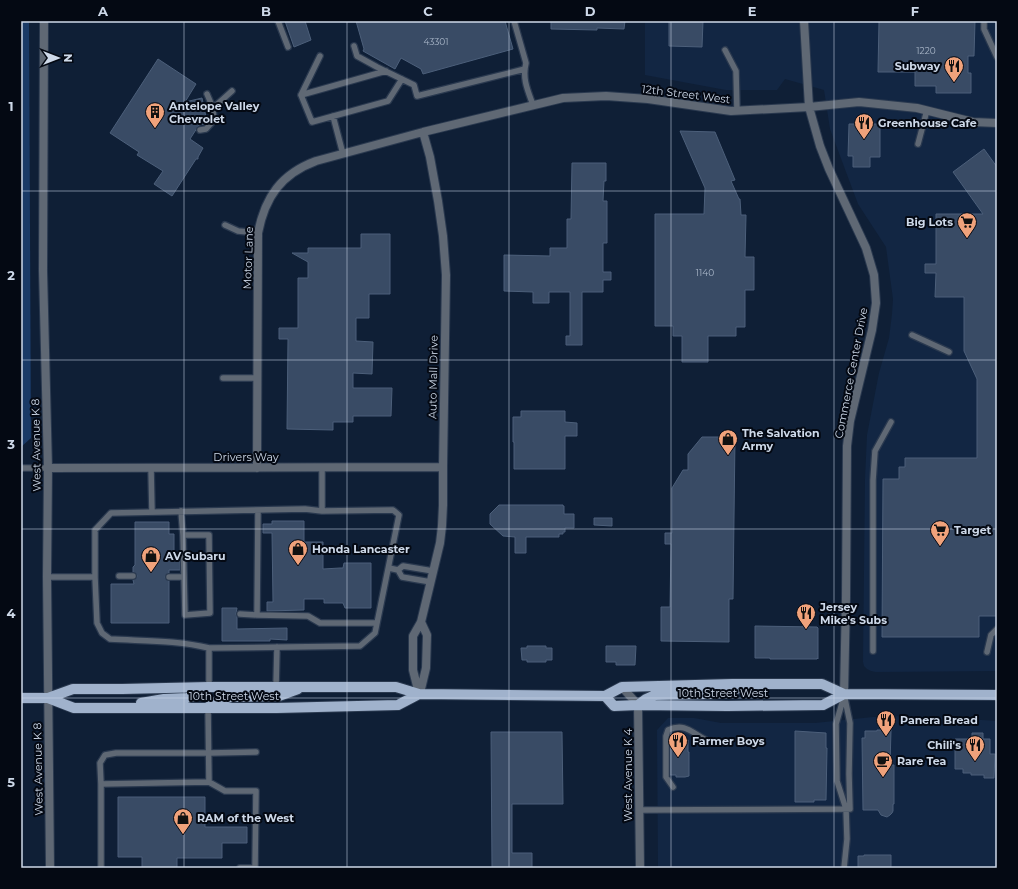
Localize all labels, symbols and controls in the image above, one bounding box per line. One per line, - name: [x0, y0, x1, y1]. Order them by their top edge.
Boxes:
- text: A: [97, 3, 109, 19]
- text: B: [261, 3, 271, 19]
- text: C: [423, 3, 433, 19]
- text: D: [585, 3, 596, 19]
- text: E: [748, 3, 757, 19]
- text: F: [911, 3, 919, 19]
- house number: 43301: [423, 36, 449, 47]
- north arrow: [38, 38, 78, 78]
- house number: 1220: [916, 45, 936, 56]
- text: N: [61, 54, 75, 62]
- restaurant icon: Subway: [943, 55, 965, 83]
- place label: Subway: [895, 59, 940, 73]
- street label: 12th Street West: [641, 82, 732, 106]
- text: 1: [8, 98, 14, 114]
- place label: Antelope Valley Chevrolet: [168, 99, 260, 126]
- building icon: Antelope Valley Chevrolet: [144, 101, 166, 129]
- restaurant icon: Greenhouse Cafe: [853, 112, 875, 140]
- place label: Greenhouse Cafe: [878, 116, 977, 130]
- supermarket icon: Big Lots: [956, 211, 978, 239]
- place label: Big Lots: [906, 215, 953, 229]
- street label: Motor Lane: [240, 226, 256, 290]
- text: 2: [7, 267, 15, 283]
- house number: 1140: [696, 267, 714, 278]
- street label: Commerce Center Drive: [831, 306, 871, 440]
- street label: Auto Mall Drive: [425, 335, 441, 419]
- street label: West Avenue K 8: [28, 398, 44, 492]
- place label: The Salvation Army: [741, 426, 820, 453]
- shop icon: The Salvation Army: [717, 428, 739, 456]
- text: 3: [6, 436, 15, 452]
- street label: Drivers Way: [213, 450, 279, 464]
- supermarket icon: Target: [929, 519, 951, 547]
- place label: Target: [954, 523, 992, 537]
- shop icon: Honda Lancaster: [287, 538, 309, 566]
- place label: Honda Lancaster: [312, 542, 410, 556]
- shop icon: AV Subaru: [140, 545, 162, 573]
- place label: AV Subaru: [164, 549, 225, 563]
- place label: Jersey Mike's Subs: [819, 600, 887, 627]
- restaurant icon: Jersey Mike's Subs: [795, 602, 817, 630]
- text: 4: [7, 605, 16, 621]
- street label: 10th Street West: [678, 686, 769, 700]
- street label: 10th Street West: [189, 689, 280, 703]
- restaurant icon: Panera Bread: [875, 709, 897, 737]
- place label: Panera Bread: [900, 713, 978, 727]
- street label: West Avenue K 8: [30, 722, 46, 816]
- street label: West Avenue K 4: [621, 728, 635, 822]
- restaurant icon: Farmer Boys: [667, 730, 689, 758]
- place label: Farmer Boys: [692, 734, 765, 748]
- restaurant icon: Chili's: [964, 734, 986, 762]
- place label: Chili's: [927, 738, 961, 752]
- cafe icon: Rare Tea: [872, 750, 894, 778]
- place label: Rare Tea: [897, 754, 946, 768]
- text: 5: [7, 774, 15, 790]
- shop icon: RAM of the West: [172, 807, 194, 835]
- place label: RAM of the West: [197, 811, 294, 825]

